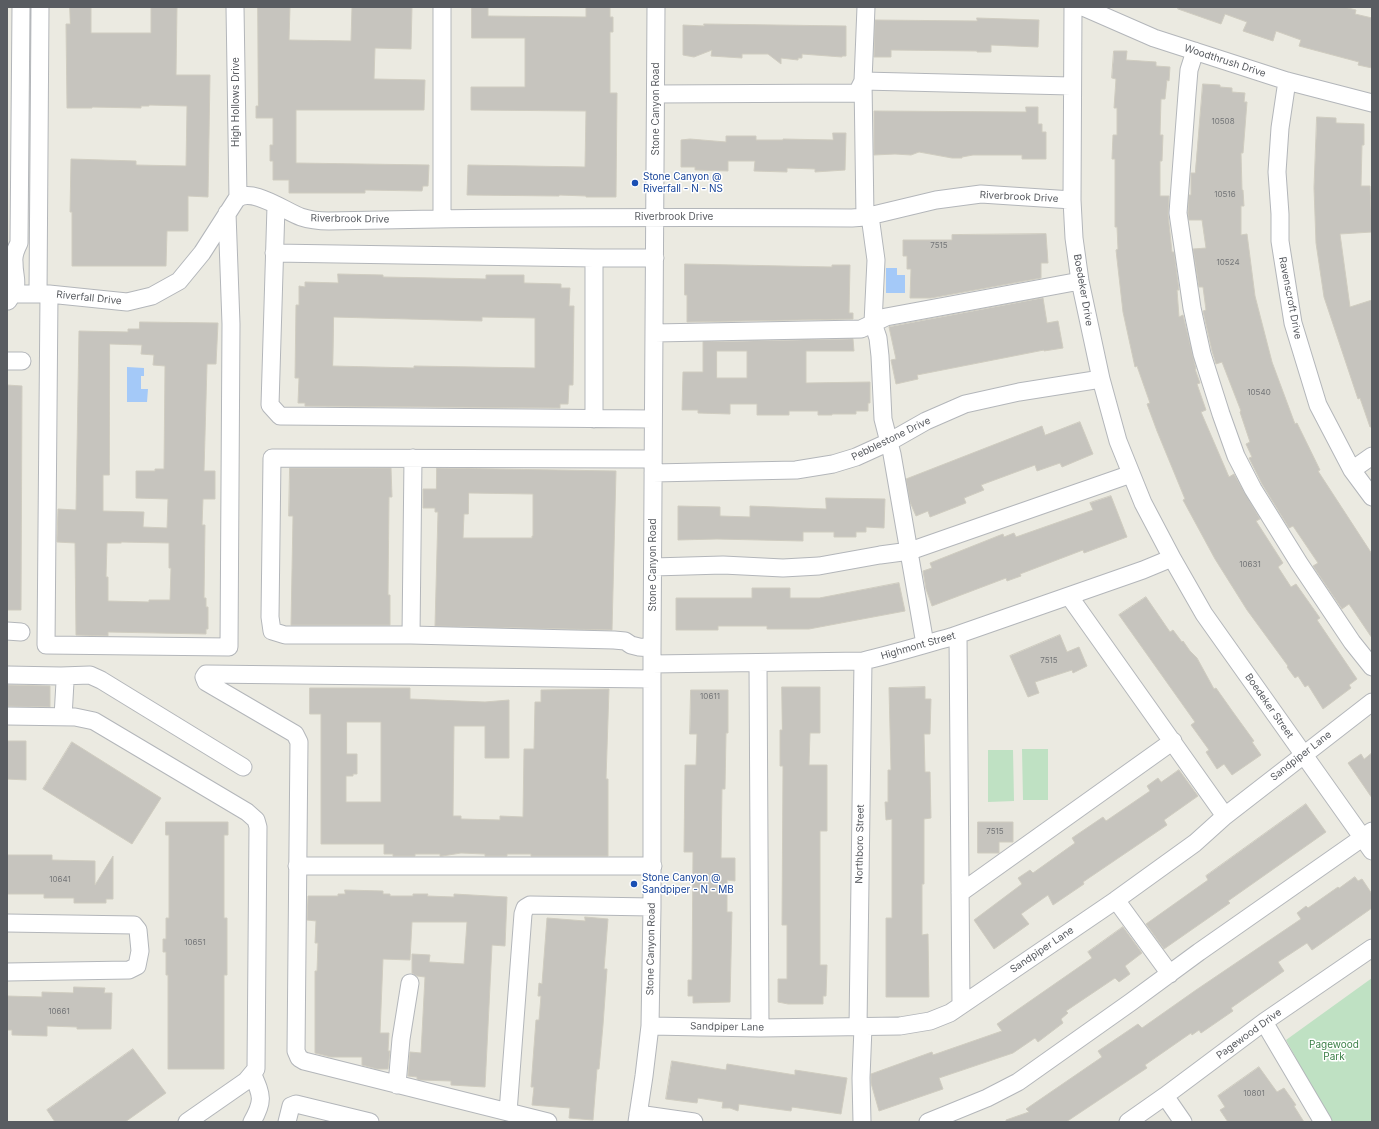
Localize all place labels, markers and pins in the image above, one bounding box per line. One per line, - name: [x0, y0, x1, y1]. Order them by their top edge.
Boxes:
- place label: Stone Canyon @ Riverfall - N - NS: [643, 171, 723, 194]
- marker: Stone Canyon @ Riverfall - N - NS: [630, 178, 640, 188]
- place label: Stone Canyon @ Sandpiper - N - MB: [642, 872, 734, 896]
- marker: Stone Canyon @ Sandpiper - N - MB: [629, 879, 639, 889]

